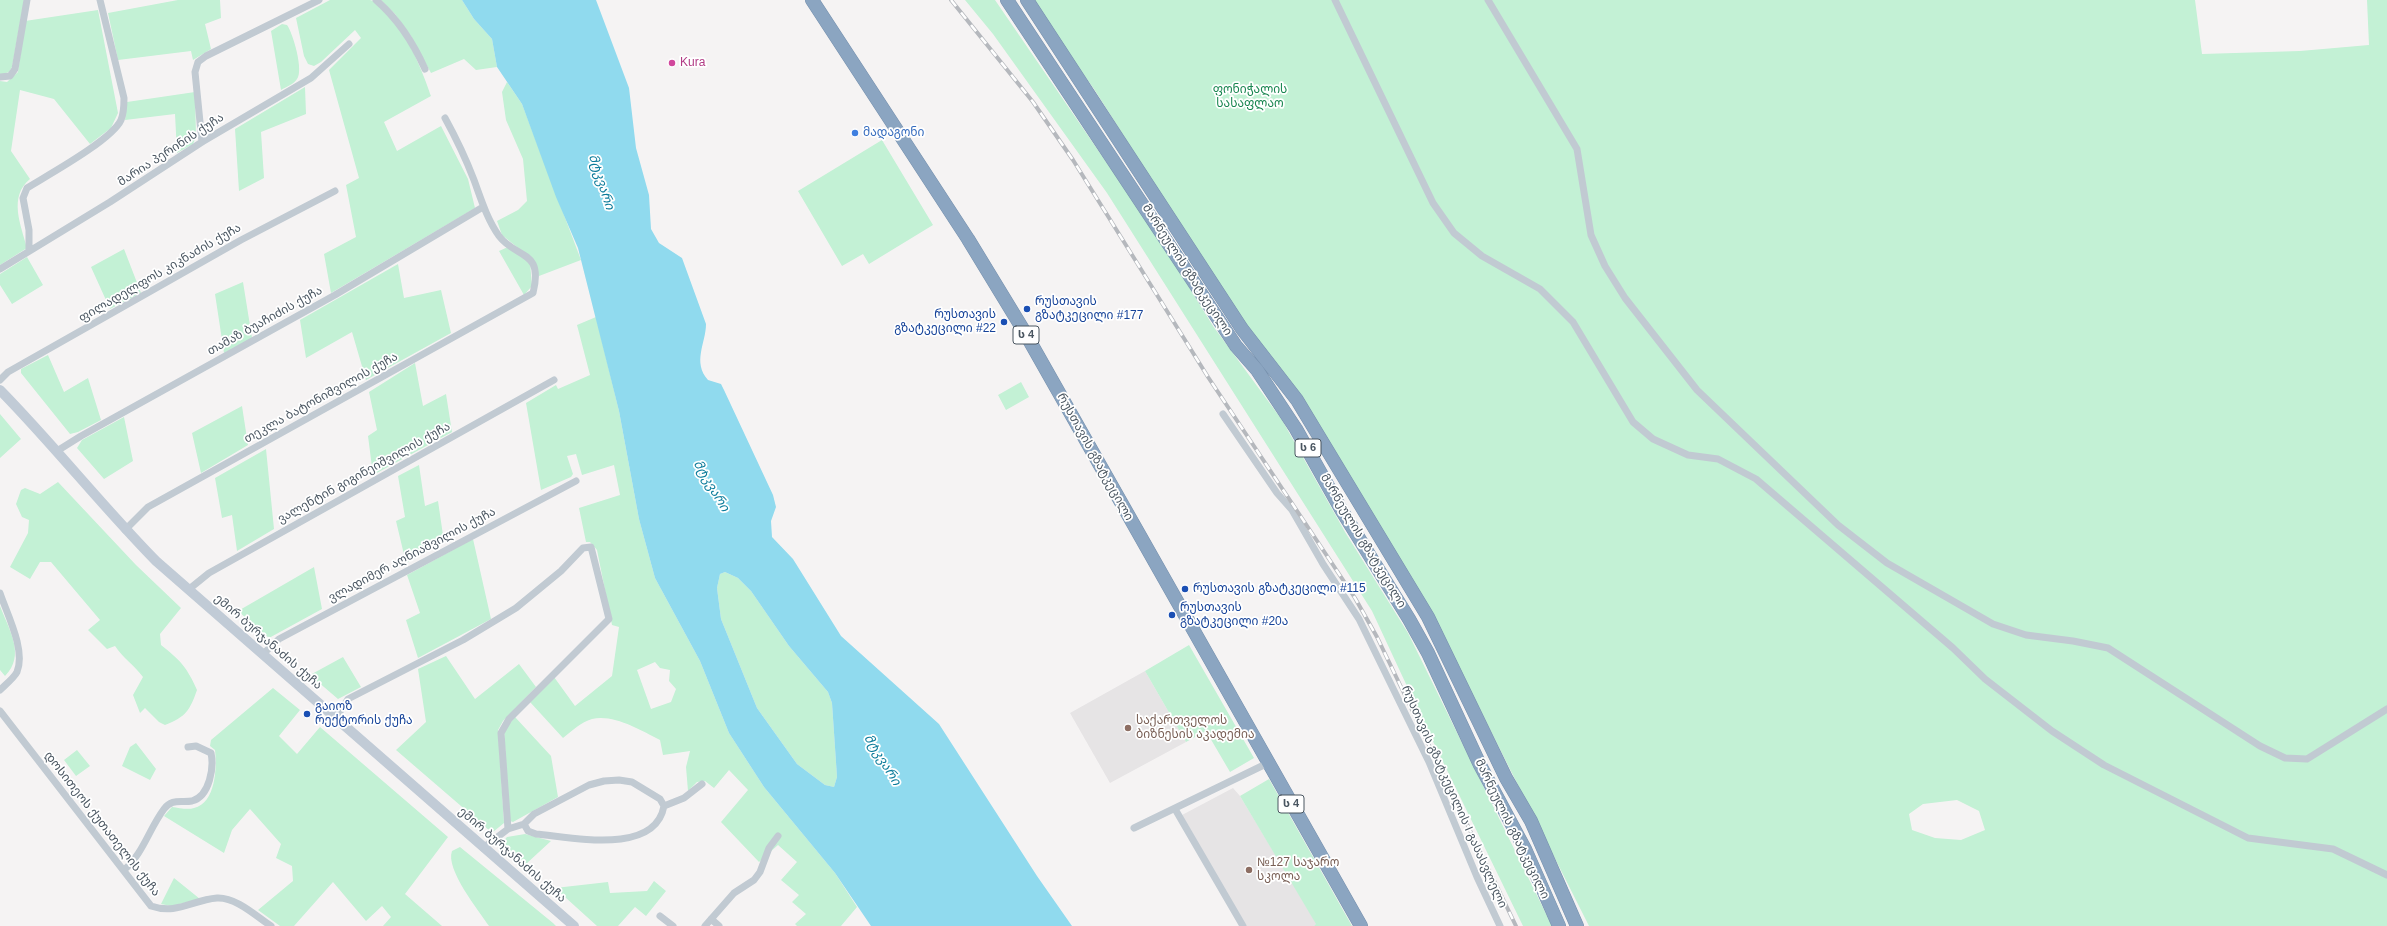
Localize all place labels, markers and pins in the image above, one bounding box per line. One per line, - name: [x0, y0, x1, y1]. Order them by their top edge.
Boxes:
- place label: Kura: [680, 56, 705, 70]
- marker: Kura: [667, 58, 677, 68]
- place label: მადაგონი: [863, 126, 924, 140]
- marker: მადაგონი: [850, 128, 860, 138]
- place label: რუსთავის გზატკეცილი #177: [1035, 295, 1143, 323]
- marker: რუსთავის გზატკეცილი #177: [1022, 304, 1032, 314]
- place label: რუსთავის გზატკეცილი #22: [894, 308, 996, 336]
- marker: რუსთავის გზატკეცილი #22: [999, 317, 1009, 327]
- place label: რუსთავის გზატკეცილი #115: [1193, 582, 1366, 596]
- marker: რუსთავის გზატკეცილი #115: [1180, 584, 1190, 594]
- place label: რუსთავის გზატკეცილი #20ა: [1180, 601, 1288, 629]
- marker: რუსთავის გზატკეცილი #20ა: [1167, 610, 1177, 620]
- place label: გაიოზ რექტორის ქუჩა: [315, 700, 413, 728]
- marker: გაიოზ რექტორის ქუჩა: [302, 709, 312, 719]
- place label: საქართველოს ბიზნესის აკადემია: [1136, 714, 1254, 742]
- marker: საქართველოს ბიზნესის აკადემია: [1123, 723, 1133, 733]
- place label: №127 საჯარო სკოლა: [1257, 856, 1339, 884]
- marker: №127 საჯარო სკოლა: [1244, 865, 1254, 875]

